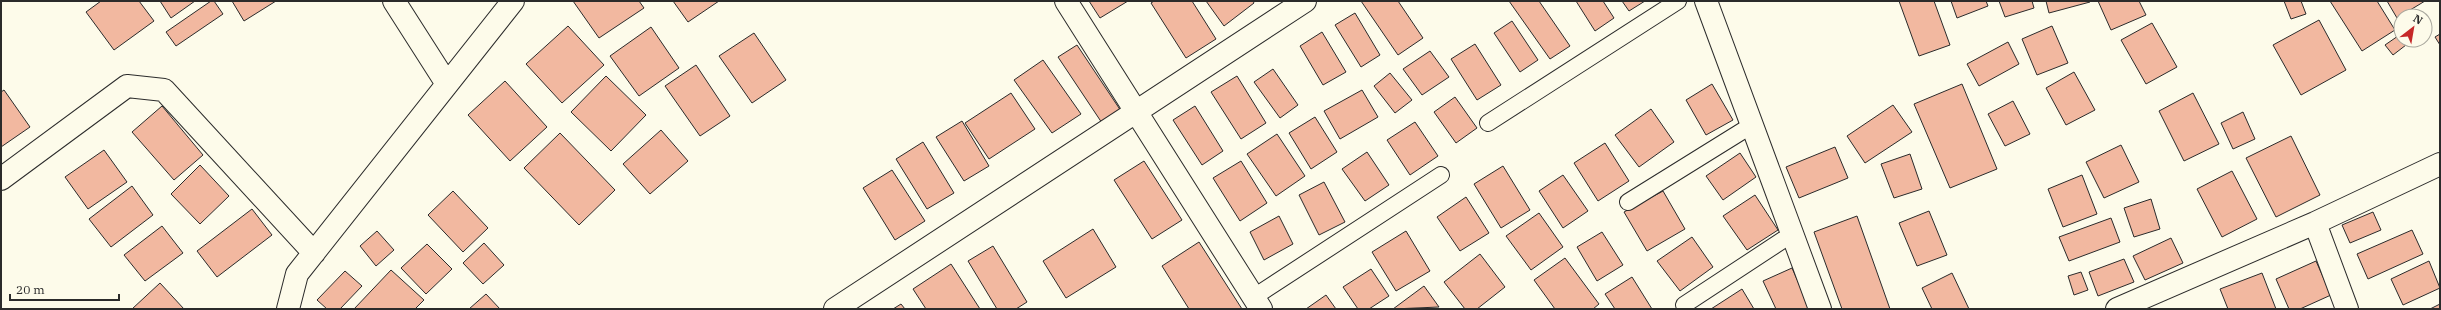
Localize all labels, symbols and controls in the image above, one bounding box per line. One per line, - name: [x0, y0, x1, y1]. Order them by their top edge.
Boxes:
- north arrow: [2393, 8, 2433, 48]
- text: N: [2411, 11, 2426, 28]
- scale bar: [10, 276, 119, 302]
- text: 20 m: [16, 282, 45, 297]

